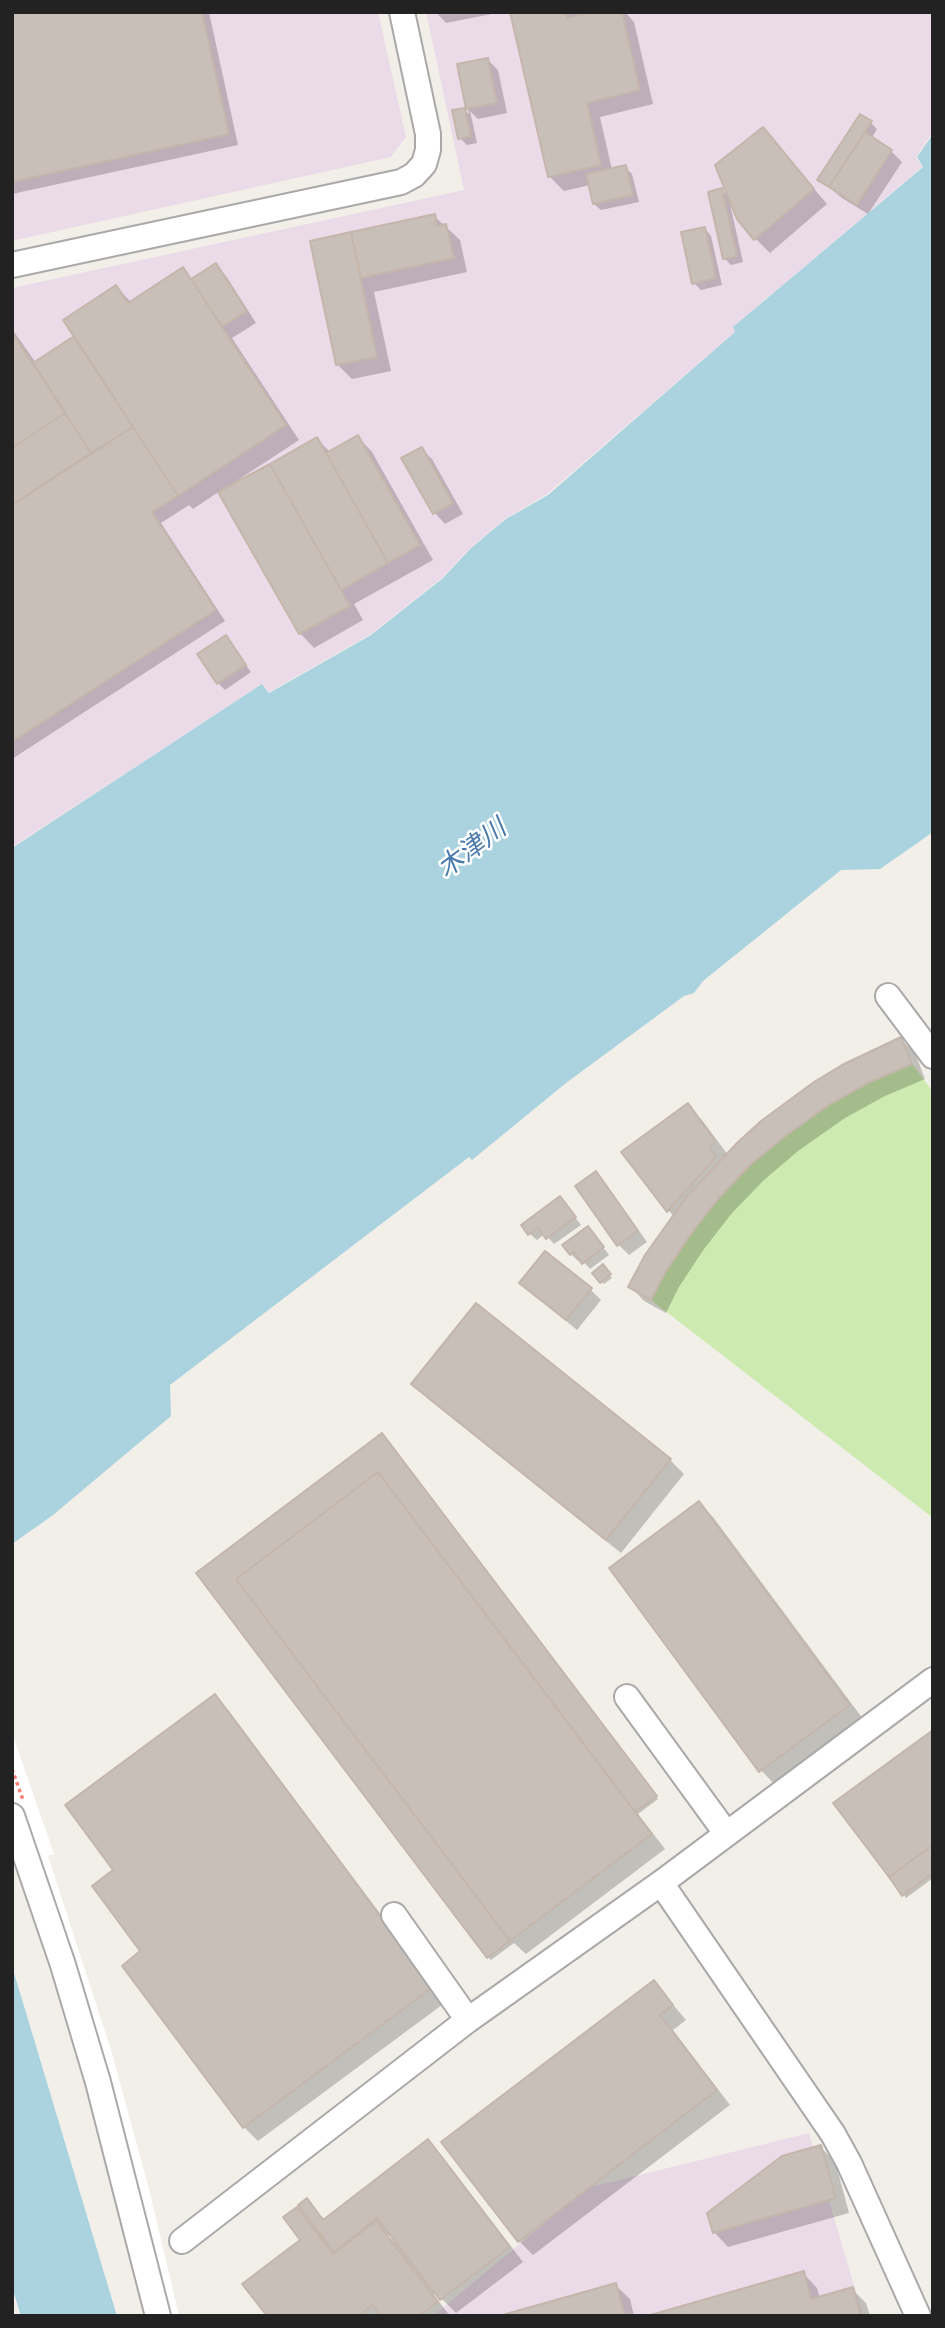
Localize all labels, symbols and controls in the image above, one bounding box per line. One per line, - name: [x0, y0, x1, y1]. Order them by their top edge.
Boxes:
- water label: 木津川: [431, 813, 513, 885]

